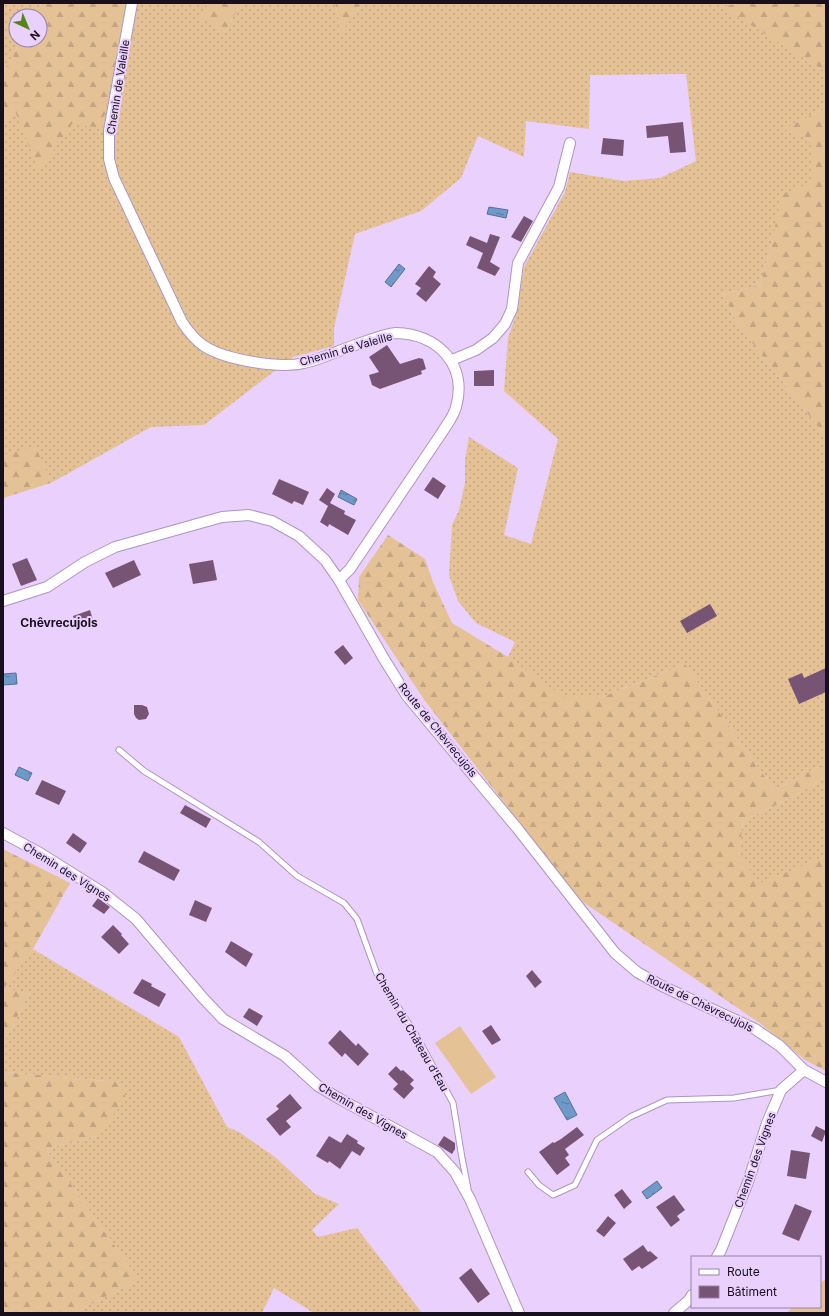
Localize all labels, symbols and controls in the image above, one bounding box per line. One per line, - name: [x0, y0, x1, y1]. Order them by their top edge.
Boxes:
- north arrow: [8, 8, 48, 48]
- text: N: [27, 27, 43, 43]
- street label: Chemin de Valeille: [104, 39, 132, 135]
- street label: Chemin de Valeille: [298, 329, 394, 369]
- district label: Chêvrecujols: [20, 615, 98, 630]
- street label: Route de Chèvrecujols: [396, 680, 480, 780]
- street label: Chemin des Vignes: [21, 839, 114, 905]
- street label: Chemin du Château d'Eau: [372, 970, 452, 1094]
- street label: Route de Chèvrecujols: [644, 971, 756, 1035]
- street label: Chemin des Vignes: [316, 1080, 410, 1142]
- street label: Chemin des Vignes: [731, 1110, 779, 1210]
- legend: [691, 1256, 821, 1308]
- text: Route: [727, 1264, 760, 1279]
- text: Bâtiment: [727, 1284, 777, 1299]

